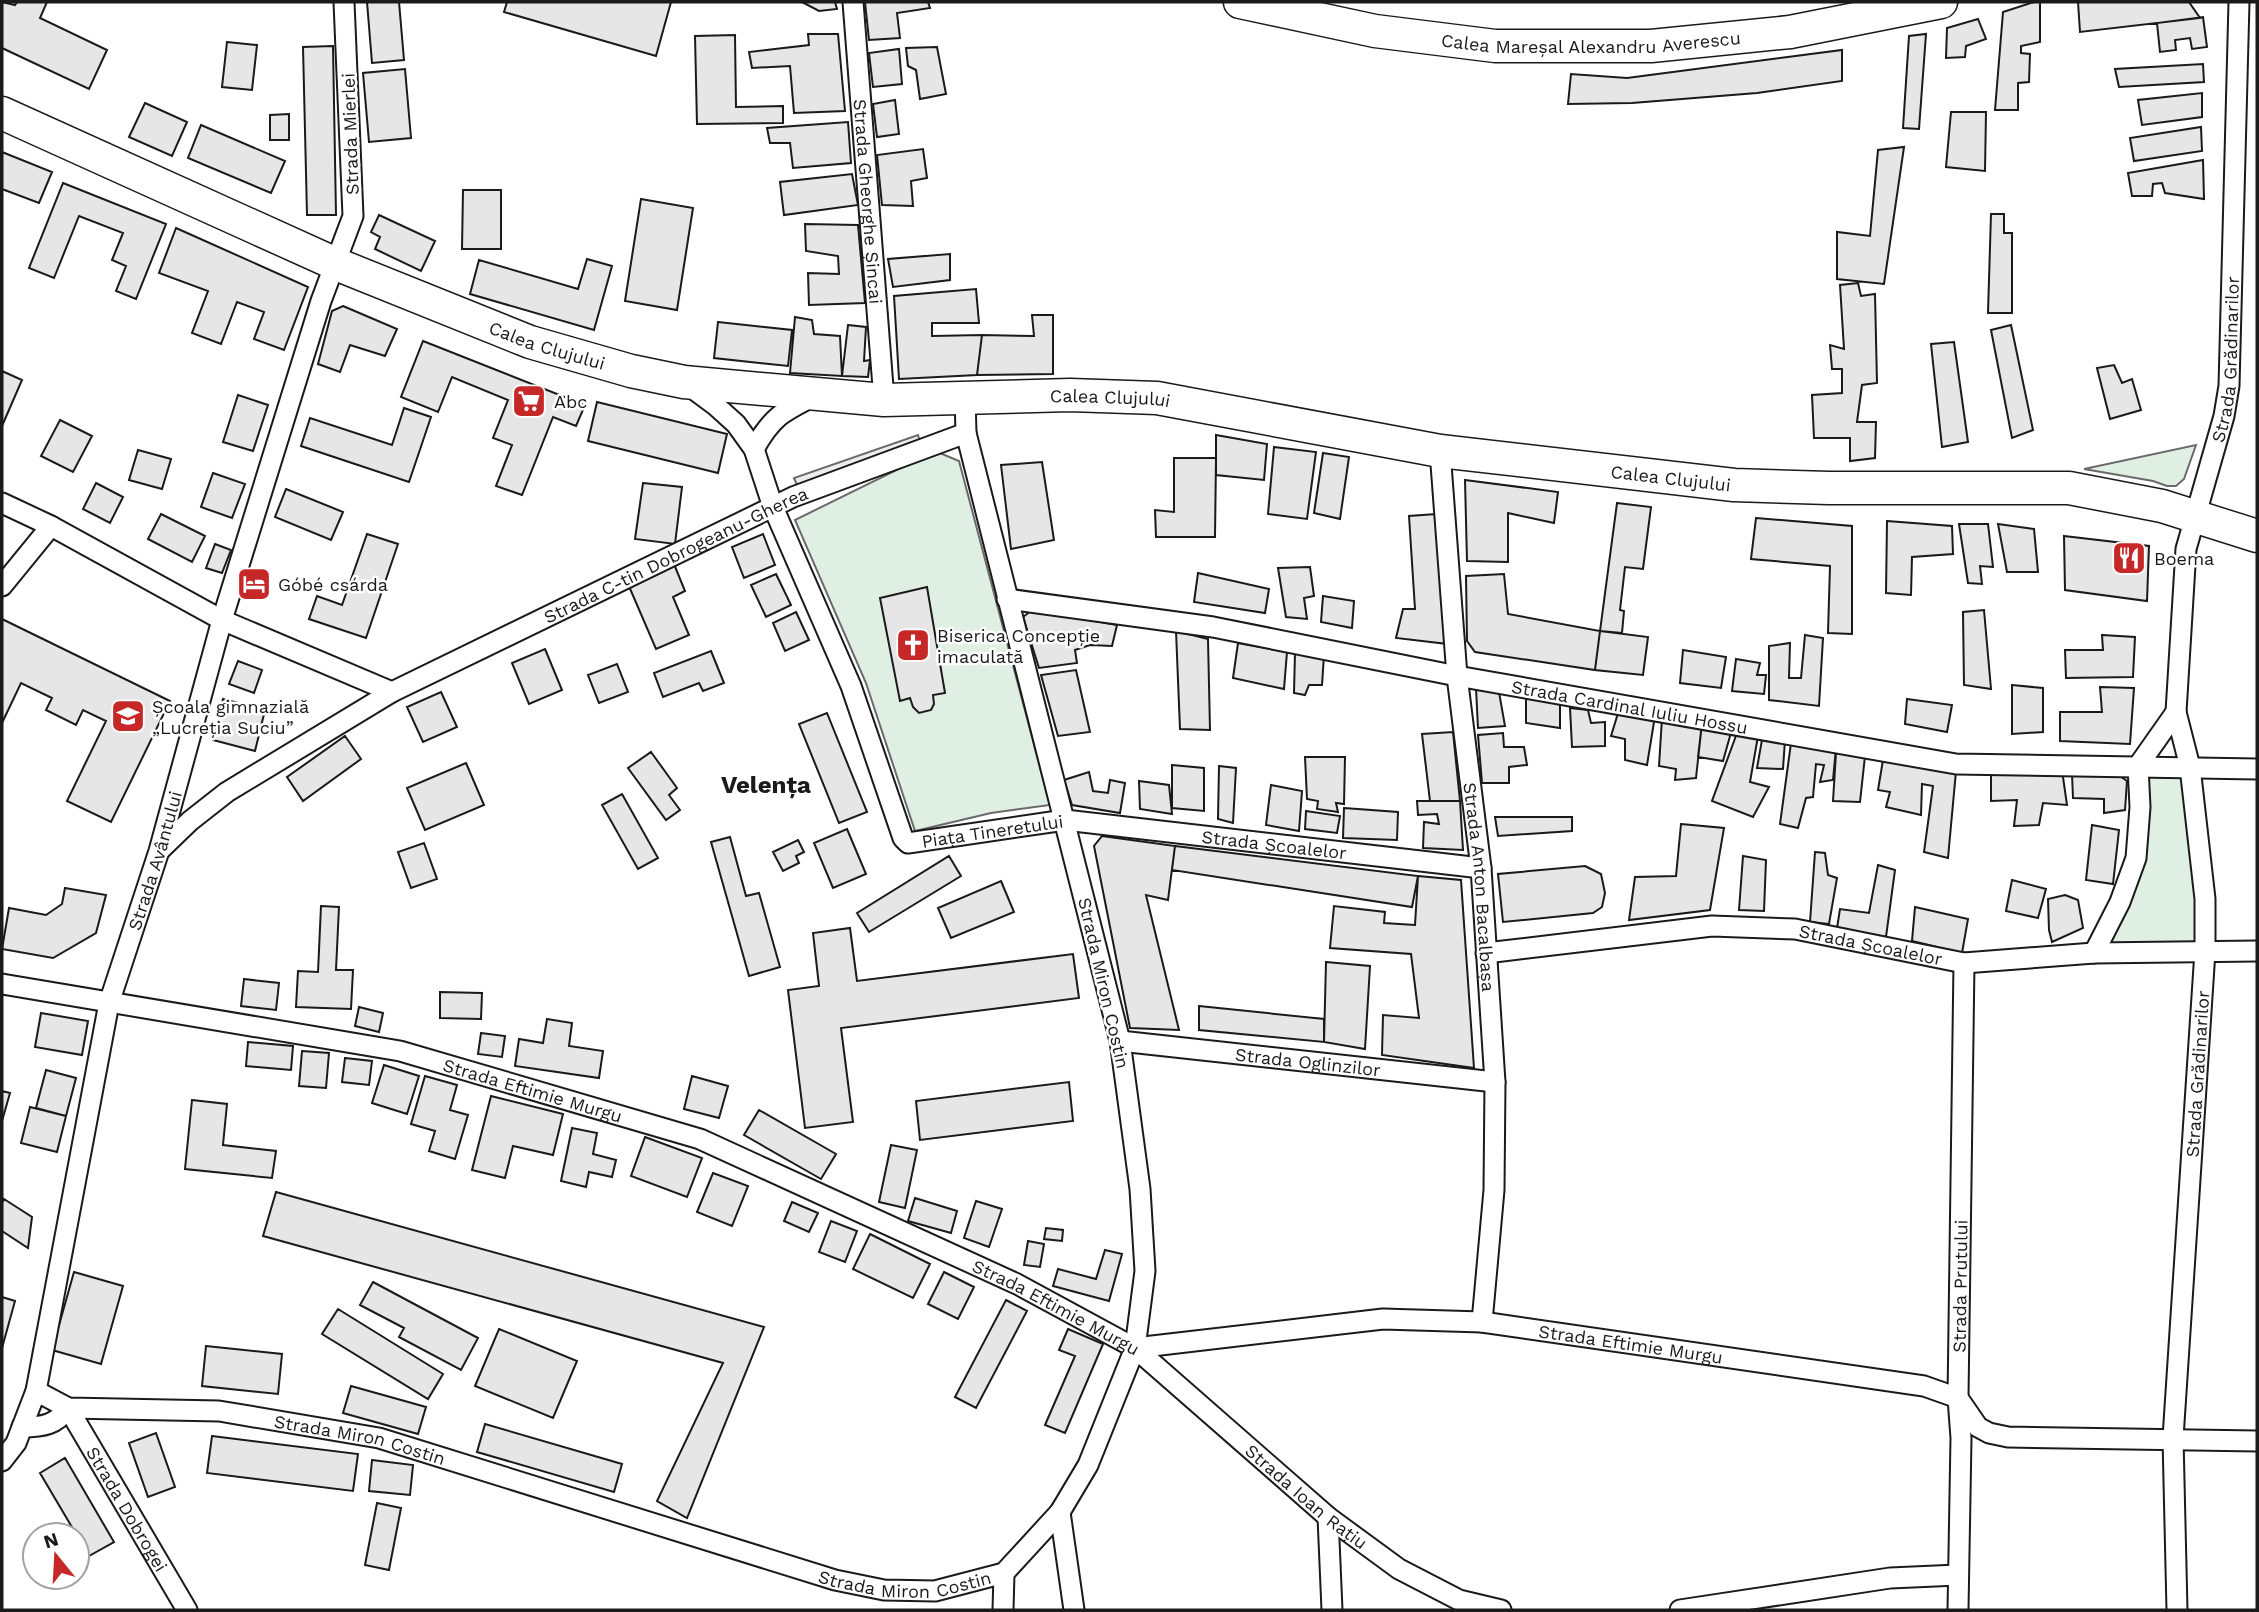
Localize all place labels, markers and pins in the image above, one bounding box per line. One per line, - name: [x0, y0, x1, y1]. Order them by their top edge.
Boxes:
- supermarket icon: Abc: [510, 382, 548, 420]
- place label: Abc: [554, 391, 587, 412]
- restaurant icon: Boema: [2110, 539, 2148, 577]
- place label: Boema: [2154, 548, 2214, 569]
- hotel icon: Góbé csárda: [235, 565, 273, 603]
- place label: Góbé csárda: [278, 574, 388, 595]
- place label: Biserica Concepție imaculată: [937, 625, 1100, 667]
- church icon: Biserica Concepție imaculată: [894, 626, 932, 664]
- place label: Școala gimnazială „Lucreția Suciu”: [152, 696, 309, 738]
- school or university icon: Școala gimnazială „Lucreția Suciu”: [109, 697, 147, 735]

